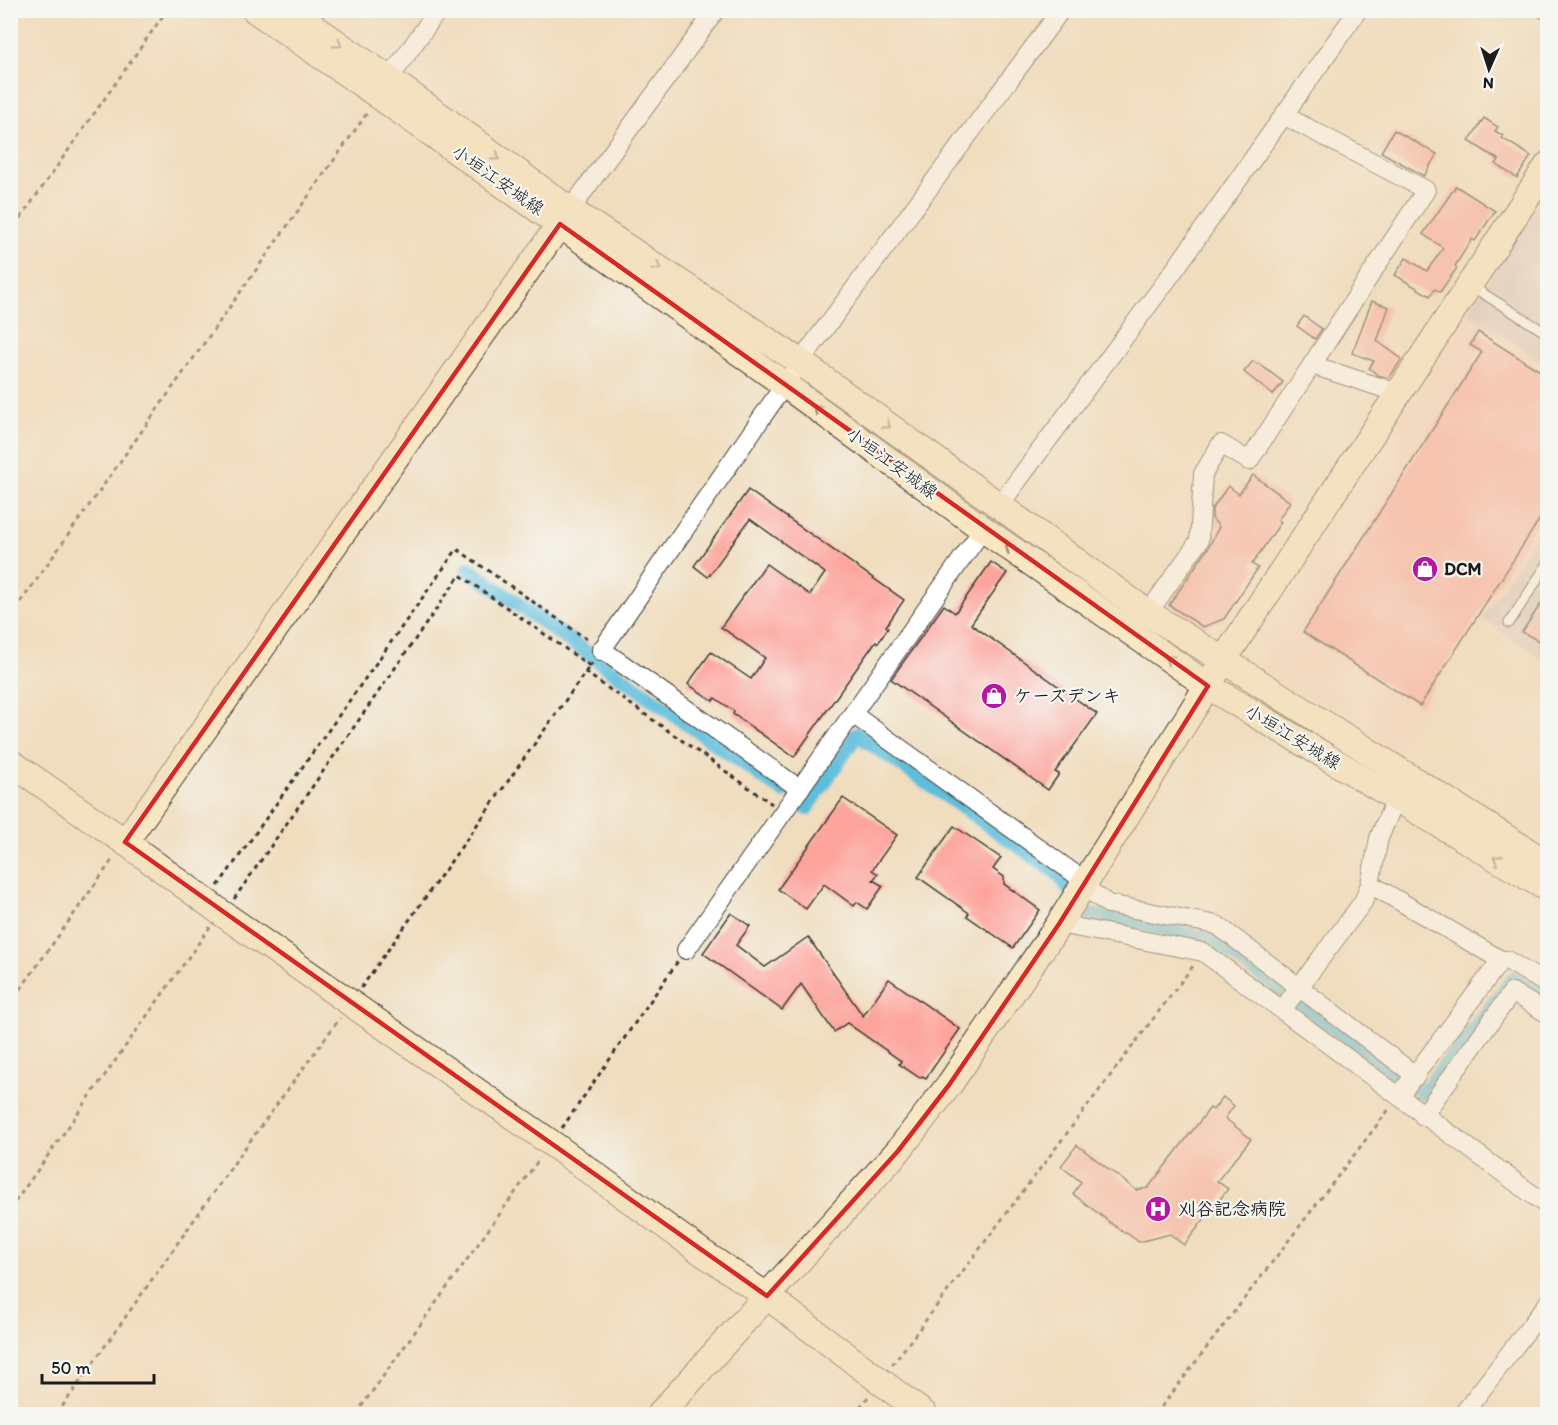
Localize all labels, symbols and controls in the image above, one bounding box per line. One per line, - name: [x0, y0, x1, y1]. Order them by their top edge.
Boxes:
- one-way arrow: [331, 37, 342, 48]
- north arrow: [1459, 39, 1519, 99]
- text: N: [1482, 74, 1494, 93]
- street label: 小垣江安城線: [447, 140, 549, 220]
- one-way arrow: [490, 149, 501, 160]
- one-way arrow: [650, 260, 661, 271]
- one-way arrow: [813, 405, 824, 416]
- one-way arrow: [880, 418, 891, 429]
- street label: 小垣江安城線: [842, 422, 942, 504]
- one-way arrow: [1005, 544, 1016, 555]
- shop icon: DCM: [1410, 554, 1440, 584]
- place label: DCM: [1444, 558, 1482, 580]
- one-way arrow: [1165, 655, 1176, 666]
- shop icon: ケーズデンキ: [979, 681, 1009, 711]
- place label: ケーズデンキ: [1014, 685, 1121, 707]
- street label: 小垣江安城線: [1241, 700, 1345, 774]
- one-way arrow: [1493, 854, 1503, 866]
- hospital icon: 刈谷記念病院: [1143, 1194, 1173, 1224]
- place label: 刈谷記念病院: [1178, 1198, 1286, 1220]
- scale bar: [42, 1347, 154, 1385]
- text: 50 m: [51, 1357, 91, 1379]

